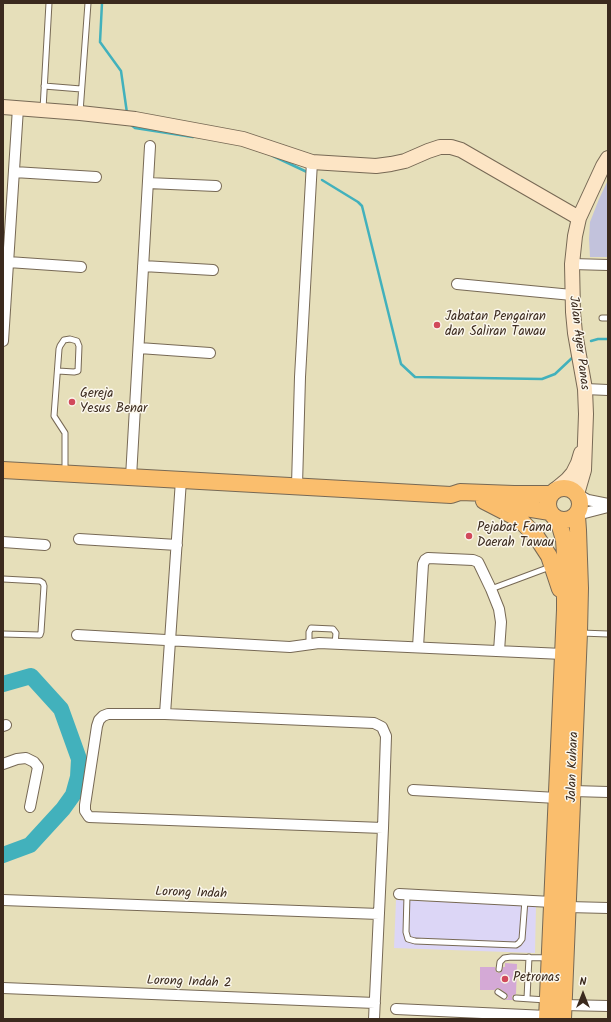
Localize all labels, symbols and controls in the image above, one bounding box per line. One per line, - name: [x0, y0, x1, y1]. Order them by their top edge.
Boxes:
- street label: Jalan Ayer Panas: [564, 295, 592, 391]
- place label: Jabatan Pengairan dan Saliran Tawau: [445, 310, 546, 341]
- marker: Jabatan Pengairan dan Saliran Tawau: [432, 320, 442, 330]
- place label: Gereja Yesus Benar: [80, 387, 147, 418]
- marker: Gereja Yesus Benar: [67, 397, 77, 407]
- place label: Pejabat Fama Daerah Tawau: [477, 521, 554, 552]
- marker: Pejabat Fama Daerah Tawau: [464, 531, 474, 541]
- street label: Jalan Kuhara: [565, 731, 583, 803]
- street label: Lorong Indah: [155, 885, 227, 903]
- place label: Petronas: [513, 971, 560, 987]
- text: N: [580, 973, 586, 991]
- street label: Lorong Indah 2: [146, 974, 232, 992]
- marker: Petronas: [500, 974, 510, 984]
- north arrow: [563, 974, 603, 1014]

